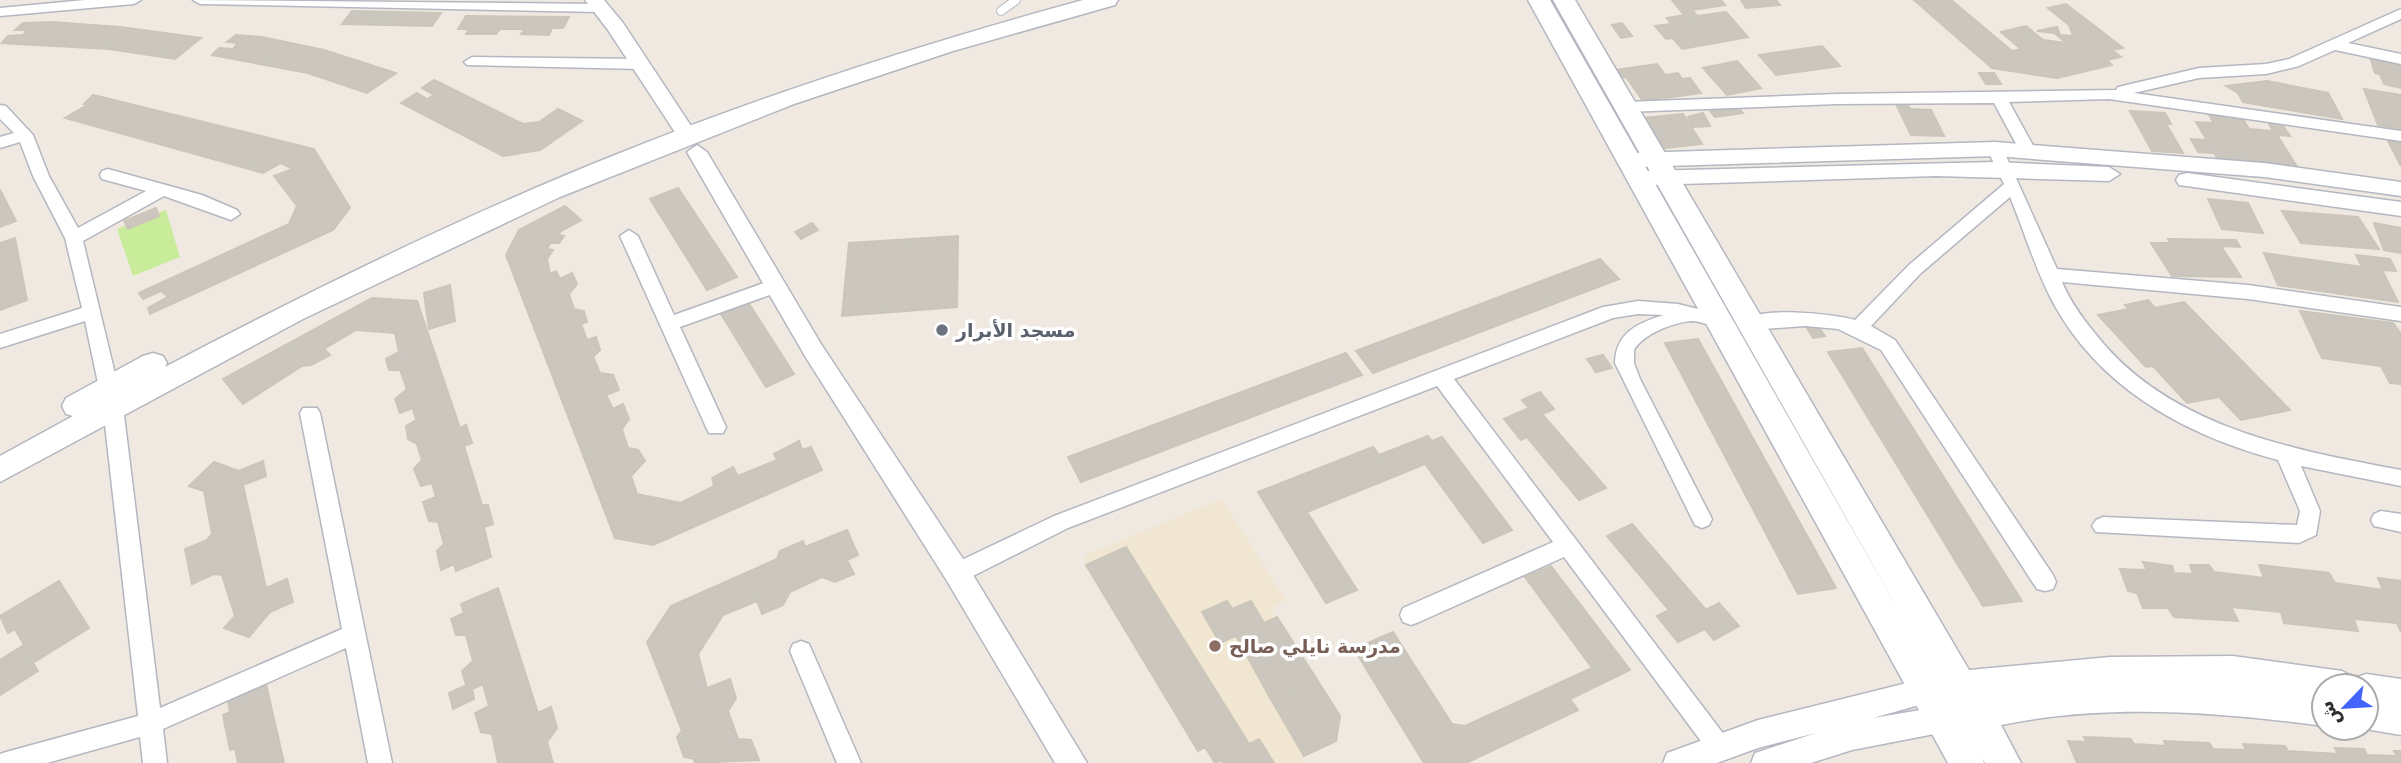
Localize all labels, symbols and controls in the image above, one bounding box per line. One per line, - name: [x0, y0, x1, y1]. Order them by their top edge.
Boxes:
- place label: مسجد الأبرار: [955, 319, 1075, 342]
- marker: مسجد الأبرار: [934, 322, 950, 338]
- place label: مدرسة نايلي صالح: [1229, 635, 1401, 658]
- marker: مدرسة نايلي صالح: [1207, 638, 1223, 654]
- north arrow: [2310, 672, 2380, 742]
- text: ش: [2314, 697, 2346, 731]

